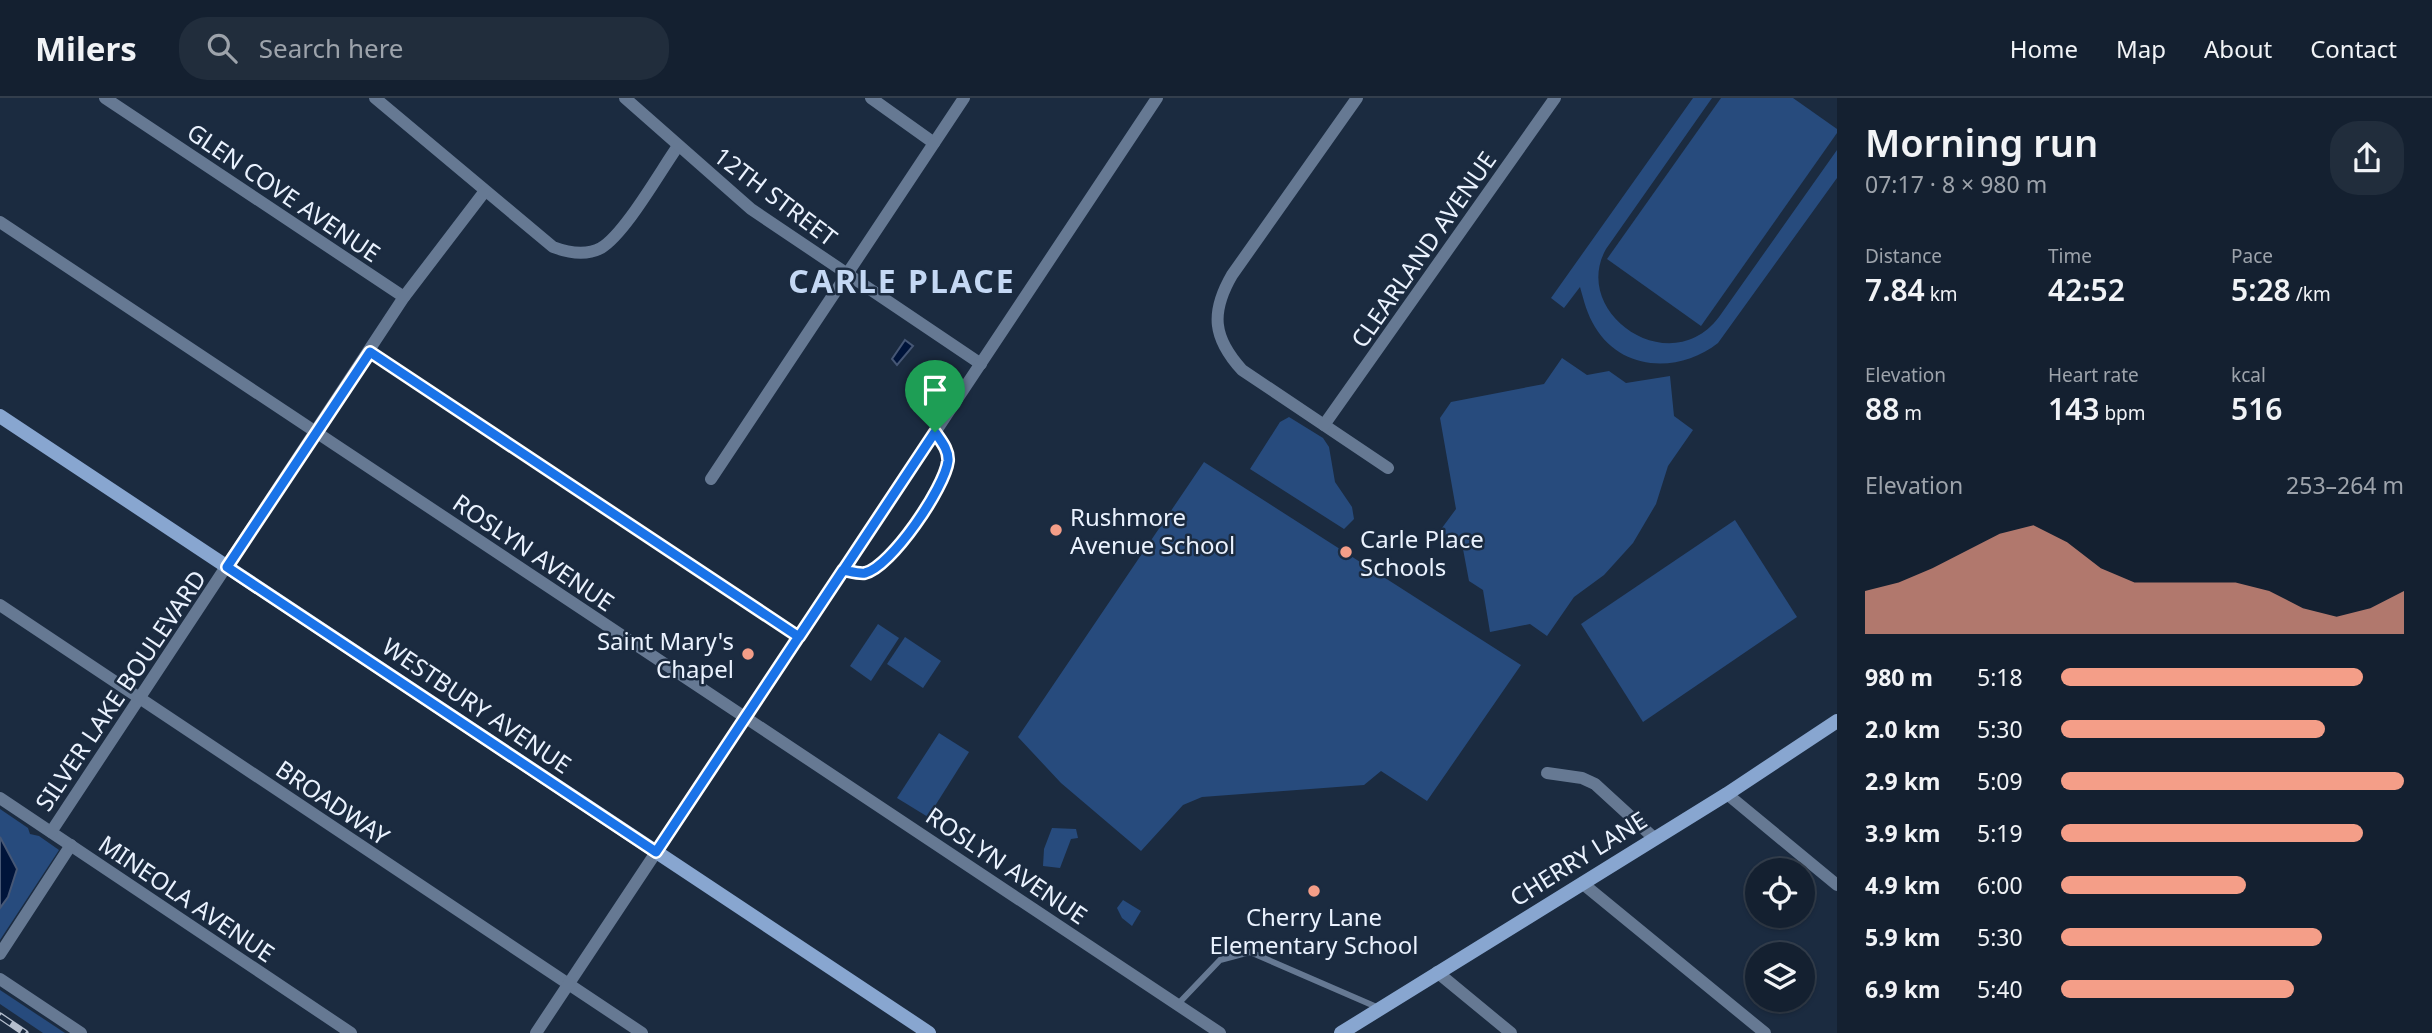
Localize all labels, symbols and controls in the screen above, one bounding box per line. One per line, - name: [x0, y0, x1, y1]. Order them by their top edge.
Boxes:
- search box: [179, 17, 669, 80]
- text: Milers: [35, 26, 137, 71]
- icon: search: [203, 29, 241, 67]
- text: Search here: [259, 30, 404, 66]
- text: Home: [2010, 32, 2078, 65]
- text: Map: [2116, 32, 2166, 65]
- text: About: [2204, 32, 2272, 65]
- text: Contact: [2310, 32, 2397, 65]
- street label: GLEN COVE AVENUE: [181, 115, 387, 269]
- text: Morning run: [1865, 116, 2098, 168]
- button: share: [2330, 121, 2404, 195]
- street label: 12TH STREET: [708, 139, 845, 254]
- street label: CLEARLAND AVENUE: [1343, 144, 1503, 354]
- text: 07:17 · 8 × 980 m: [1865, 168, 2047, 200]
- text: Distance: [1865, 243, 1942, 269]
- text: Time: [2048, 243, 2092, 269]
- text: Pace: [2231, 243, 2273, 269]
- district label: CARLE PLACE: [788, 259, 1016, 302]
- text: 7.84: [1865, 269, 1925, 310]
- text: 42:52: [2048, 269, 2125, 310]
- text: 5:28: [2231, 269, 2291, 310]
- text: km: [1925, 281, 1958, 307]
- text: /km: [2291, 281, 2331, 307]
- pin: [905, 360, 965, 432]
- text: Elevation: [1865, 362, 1946, 388]
- text: Heart rate: [2048, 362, 2139, 388]
- text: kcal: [2231, 362, 2266, 388]
- icon: arrive: [916, 371, 954, 409]
- text: 88: [1865, 388, 1899, 429]
- text: 143: [2048, 388, 2099, 429]
- text: 516: [2231, 388, 2282, 429]
- text: m: [1899, 400, 1922, 426]
- text: bpm: [2099, 400, 2146, 426]
- text: Elevation: [1865, 469, 1963, 501]
- text: 253–264 m: [2286, 469, 2404, 501]
- street label: ROSLYN AVENUE: [447, 486, 621, 618]
- place label: Rushmore Avenue School: [1070, 500, 1235, 561]
- marker: Rushmore Avenue School: [1048, 522, 1064, 538]
- place label: Carle Place Schools: [1360, 522, 1484, 583]
- marker: Carle Place Schools: [1338, 544, 1354, 560]
- street label: SILVER LAKE BOULEVARD: [27, 563, 213, 817]
- place label: Saint Mary's Chapel: [597, 624, 734, 685]
- street label: WESTBURY AVENUE: [376, 629, 578, 781]
- marker: Saint Mary's Chapel: [740, 646, 756, 662]
- text: 980 m: [1865, 661, 1933, 693]
- text: 5:18: [1977, 661, 2023, 693]
- text: 2.0 km: [1865, 713, 1940, 745]
- text: 5:30: [1977, 713, 2023, 745]
- street label: BROADWAY: [270, 752, 397, 852]
- text: 2.9 km: [1865, 765, 1940, 797]
- text: 5:09: [1977, 765, 2023, 797]
- street label: ROSLYN AVENUE: [920, 799, 1094, 931]
- street label: CHERRY LANE: [1503, 803, 1653, 913]
- text: 3.9 km: [1865, 817, 1940, 849]
- text: 5:19: [1977, 817, 2023, 849]
- street label: MINEOLA AVENUE: [93, 827, 281, 969]
- map controls: [1745, 858, 1815, 1012]
- button: locate: [1745, 858, 1815, 928]
- text: 4.9 km: [1865, 869, 1940, 901]
- text: 6:00: [1977, 869, 2023, 901]
- marker: Cherry Lane Elementary School: [1306, 883, 1322, 899]
- place label: Cherry Lane Elementary School: [1209, 900, 1419, 961]
- text: 5.9 km: [1865, 921, 1940, 953]
- text: 5:30: [1977, 921, 2023, 953]
- button: layers: [1745, 942, 1815, 1012]
- text: 6.9 km: [1865, 973, 1940, 1005]
- text: 5:40: [1977, 973, 2023, 1005]

